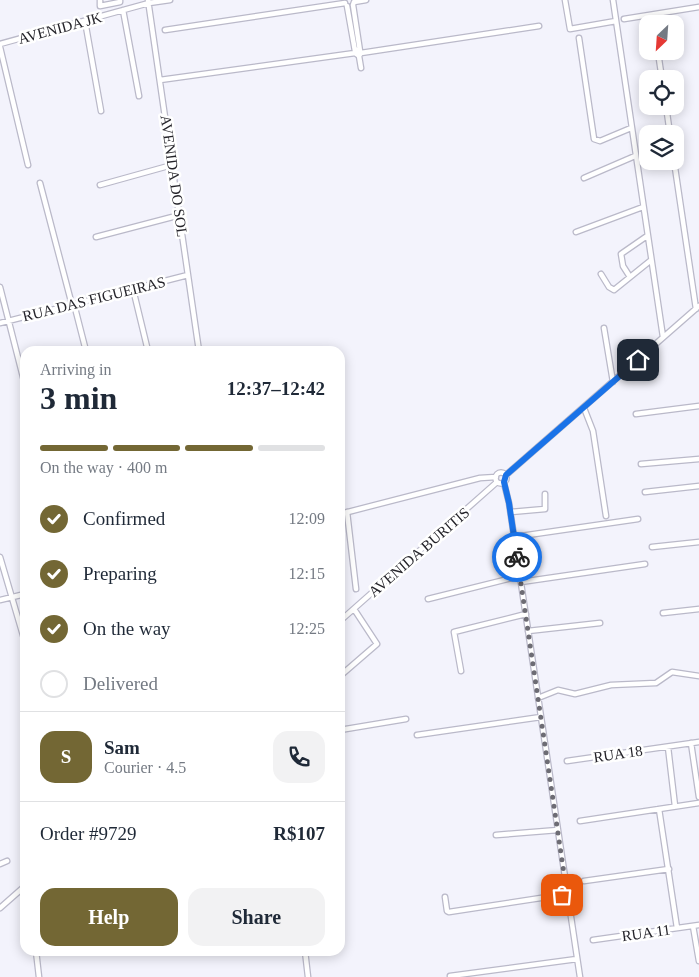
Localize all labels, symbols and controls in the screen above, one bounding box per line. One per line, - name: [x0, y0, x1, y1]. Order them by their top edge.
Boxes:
- street label: AVENIDA JK: [16, 9, 104, 47]
- north arrow: [639, 15, 684, 60]
- map controls: [639, 15, 684, 170]
- button: locate: [639, 70, 684, 115]
- street label: AVENIDA DO SOL: [158, 114, 190, 238]
- button: layers: [639, 125, 684, 170]
- street label: RUA DAS FIGUEIRAS: [21, 273, 167, 325]
- pin: [617, 339, 659, 381]
- icon: home: [624, 346, 652, 374]
- text: Arriving in: [40, 361, 112, 378]
- text: 12:37–12:42: [227, 378, 325, 399]
- text: 3 min: [40, 380, 117, 416]
- text: On the way · 400 m: [40, 459, 168, 476]
- street label: AVENIDA BURITIS: [366, 504, 472, 600]
- icon: check: [40, 505, 68, 533]
- text: Confirmed: [83, 508, 165, 529]
- text: 12:09: [289, 510, 325, 527]
- courier: [492, 532, 542, 582]
- icon: bike: [503, 543, 531, 571]
- icon: check: [40, 560, 68, 588]
- text: Preparing: [83, 563, 157, 584]
- text: 12:15: [289, 565, 325, 582]
- icon: check: [40, 615, 68, 643]
- text: On the way: [83, 618, 171, 639]
- text: 12:25: [289, 620, 325, 637]
- text: Delivered: [83, 673, 158, 694]
- button: phone: [273, 731, 325, 783]
- text: Sam: [104, 737, 140, 758]
- street label: RUA 18: [592, 743, 644, 765]
- text: S: [61, 746, 71, 767]
- text: Courier · 4.5: [104, 759, 186, 776]
- text: Order #9729: [40, 823, 137, 844]
- text: R$107: [273, 823, 325, 844]
- pin: [541, 874, 583, 916]
- icon: bag: [548, 881, 576, 909]
- button: Help: [40, 888, 178, 946]
- button: Share: [188, 888, 325, 946]
- street label: RUA 11: [621, 922, 671, 944]

